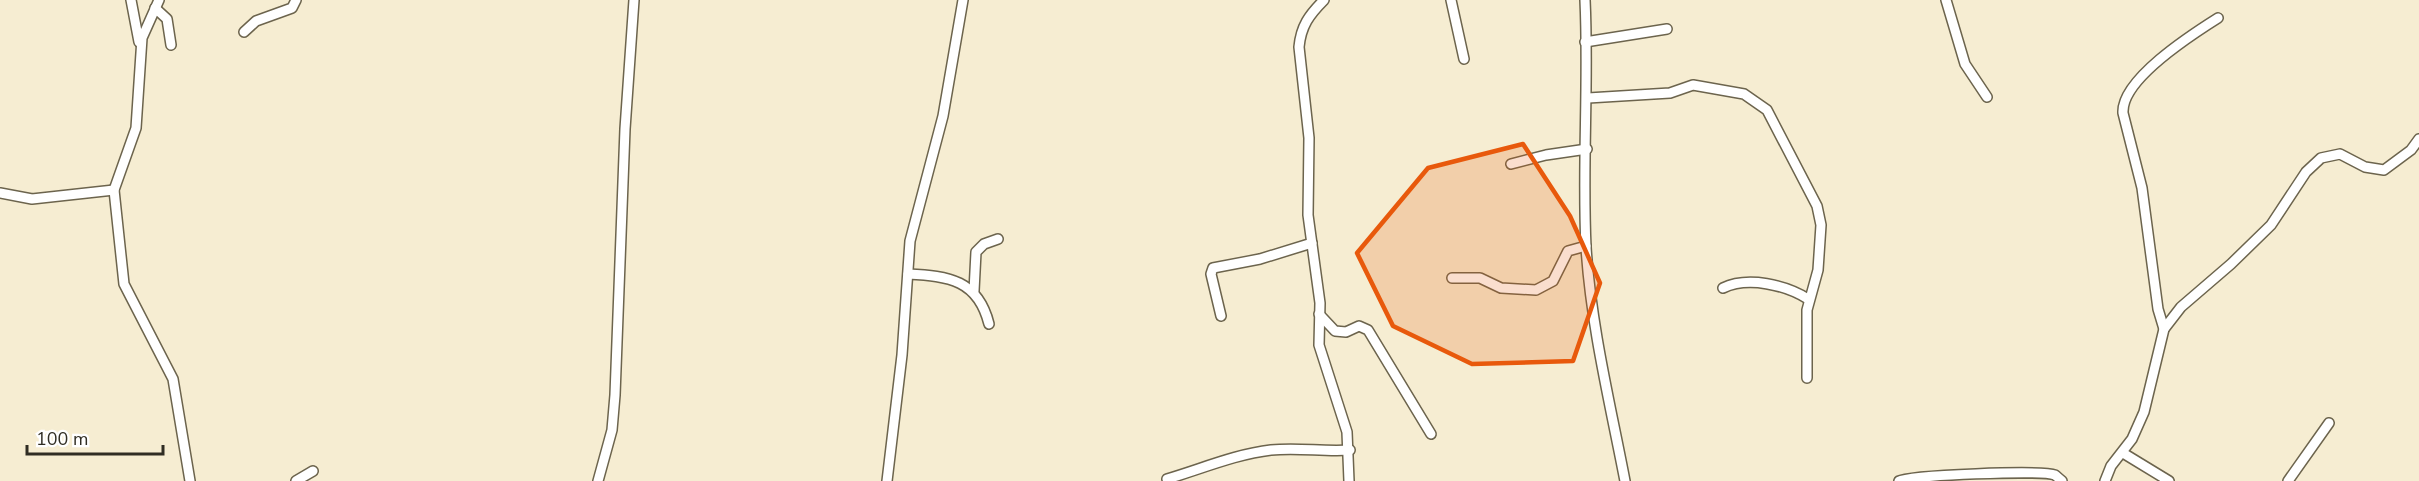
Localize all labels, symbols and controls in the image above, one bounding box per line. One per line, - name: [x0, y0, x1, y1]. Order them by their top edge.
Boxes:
- scale bar: [27, 418, 164, 456]
- text: 100 m: [36, 427, 88, 451]

